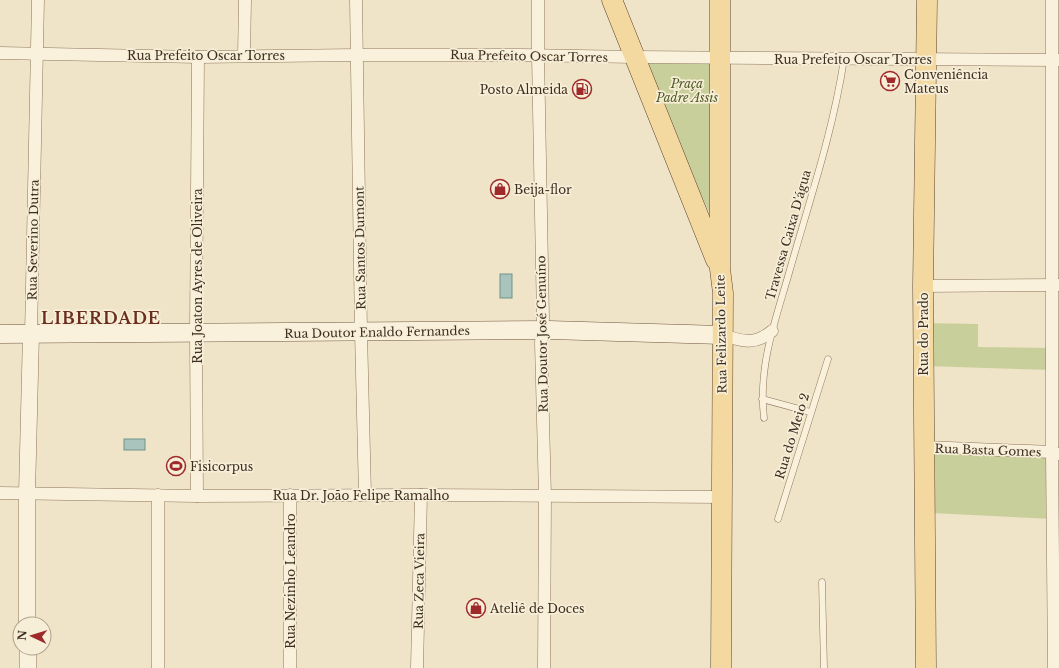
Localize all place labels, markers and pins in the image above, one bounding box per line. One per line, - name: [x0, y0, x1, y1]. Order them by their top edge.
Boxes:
- place label: Conveniência Mateus: [904, 67, 988, 96]
- supermarket icon: Conveniência Mateus: [879, 70, 901, 92]
- fuel station icon: Posto Almeida: [571, 78, 593, 100]
- place label: Posto Almeida: [480, 82, 568, 97]
- shop icon: Beija-flor: [489, 178, 511, 200]
- place label: Beija-flor: [514, 182, 572, 197]
- sports icon: Fisicorpus: [165, 455, 187, 477]
- place label: Fisicorpus: [190, 459, 253, 474]
- shop icon: Ateliê de Doces: [465, 597, 487, 619]
- place label: Ateliê de Doces: [489, 601, 585, 616]

